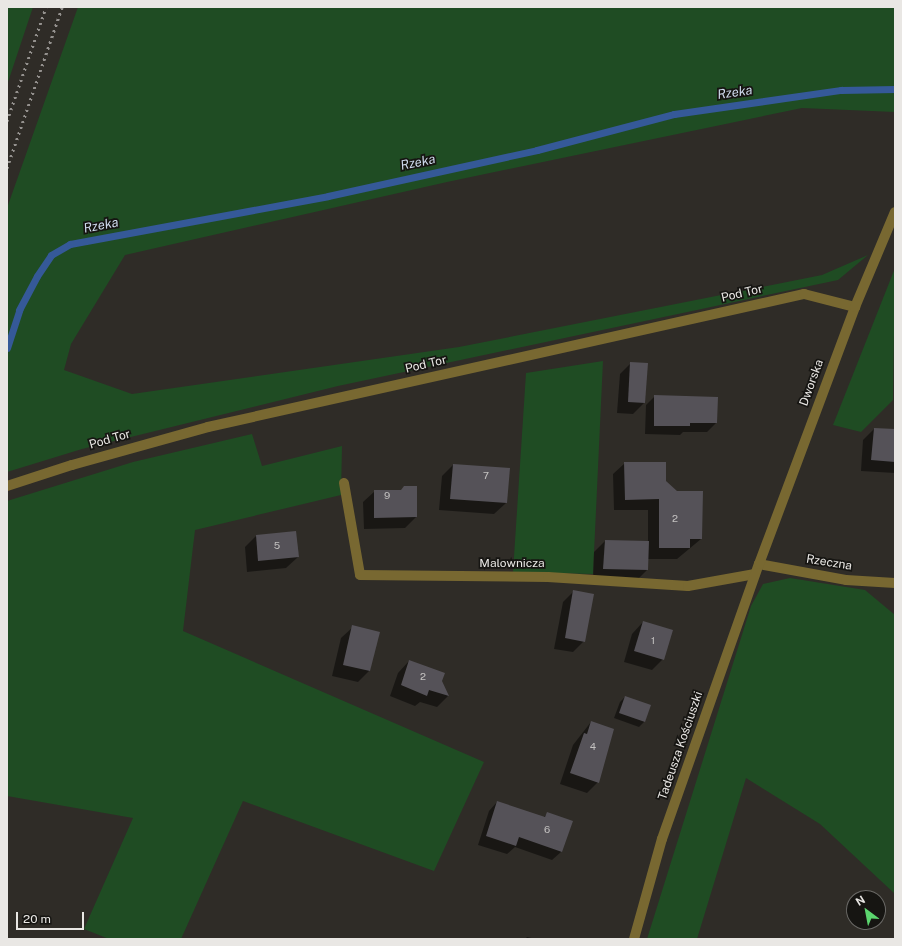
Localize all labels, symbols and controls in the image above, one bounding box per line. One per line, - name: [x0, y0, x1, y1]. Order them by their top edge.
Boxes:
- water label: Rzeka: [716, 83, 754, 103]
- water label: Rzeka: [399, 152, 437, 174]
- water label: Rzeka: [82, 215, 120, 237]
- street label: Pod Tor: [720, 282, 764, 306]
- street label: Pod Tor: [404, 353, 448, 377]
- street label: Dworska: [797, 358, 827, 408]
- street label: Pod Tor: [88, 427, 132, 453]
- house number: 7: [483, 470, 489, 482]
- house number: 9: [384, 490, 390, 502]
- house number: 2: [672, 513, 678, 525]
- house number: 5: [274, 540, 280, 552]
- street label: Rzeczna: [805, 552, 853, 574]
- street label: Malownicza: [479, 557, 545, 571]
- house number: 1: [651, 635, 655, 647]
- house number: 2: [420, 671, 426, 683]
- street label: Tadeusza Kościuszki: [656, 690, 706, 802]
- house number: 4: [590, 741, 596, 753]
- house number: 6: [544, 824, 550, 836]
- north arrow: [846, 890, 886, 930]
- text: N: [853, 893, 867, 908]
- scale bar: [18, 904, 86, 930]
- text: 20 m: [23, 912, 51, 926]

